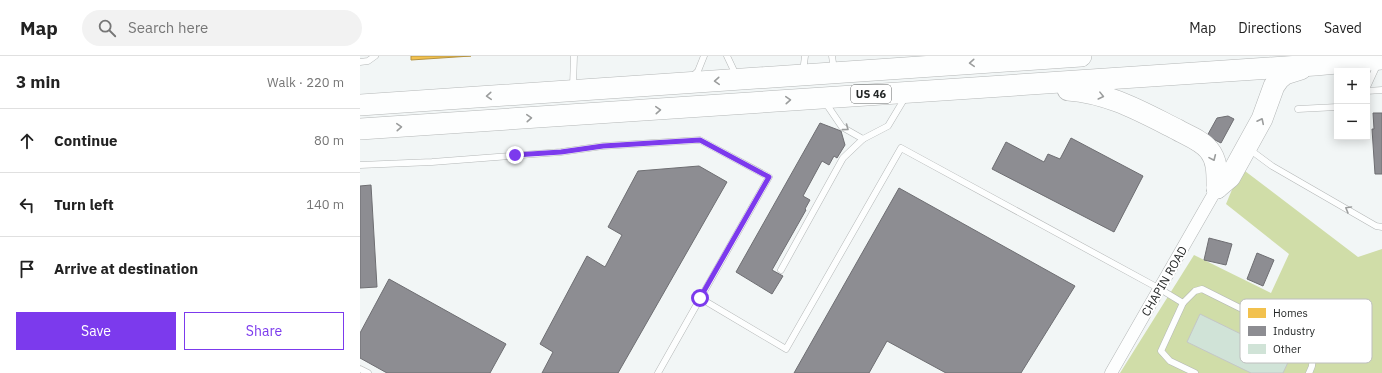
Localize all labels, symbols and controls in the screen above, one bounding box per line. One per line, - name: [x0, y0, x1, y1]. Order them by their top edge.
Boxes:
- search box: [82, 10, 362, 46]
- text: Map: [20, 16, 58, 40]
- icon: search: [96, 17, 118, 39]
- text: Search here: [128, 18, 208, 37]
- text: Map: [1189, 19, 1216, 37]
- text: Directions: [1238, 19, 1302, 37]
- text: Saved: [1324, 19, 1362, 37]
- one-way arrow: [969, 59, 975, 68]
- map controls: [1334, 68, 1370, 140]
- button: +: [1334, 68, 1370, 104]
- text: 3 min: [16, 71, 60, 93]
- text: Walk · 220 m: [267, 74, 344, 91]
- one-way arrow: [714, 77, 720, 86]
- road number: US 46: [851, 85, 891, 103]
- one-way arrow: [1098, 91, 1105, 99]
- one-way arrow: [486, 92, 492, 101]
- one-way arrow: [785, 96, 791, 105]
- button: −: [1334, 104, 1370, 140]
- one-way arrow: [655, 105, 661, 114]
- one-way arrow: [526, 114, 532, 123]
- one-way arrow: [1256, 117, 1263, 125]
- one-way arrow: [396, 122, 402, 131]
- one-way arrow: [841, 123, 848, 130]
- icon: ahead: [16, 130, 38, 152]
- text: Continue: [54, 131, 118, 150]
- text: 80 m: [314, 132, 344, 149]
- route end: [506, 146, 524, 164]
- one-way arrow: [1208, 154, 1216, 161]
- icon: left: [16, 194, 38, 216]
- text: Turn left: [54, 195, 114, 214]
- text: 140 m: [306, 196, 344, 213]
- one-way arrow: [1344, 207, 1352, 214]
- street label: CHAPIN ROAD: [1138, 243, 1190, 319]
- icon: arrive: [16, 258, 38, 280]
- text: Arrive at destination: [54, 259, 198, 278]
- route start: [691, 289, 709, 307]
- legend: [1240, 299, 1372, 363]
- text: Homes: [1273, 306, 1308, 320]
- button: Save: [16, 312, 176, 350]
- button: Share: [184, 312, 344, 350]
- text: Industry: [1273, 324, 1316, 338]
- text: Other: [1273, 342, 1301, 356]

